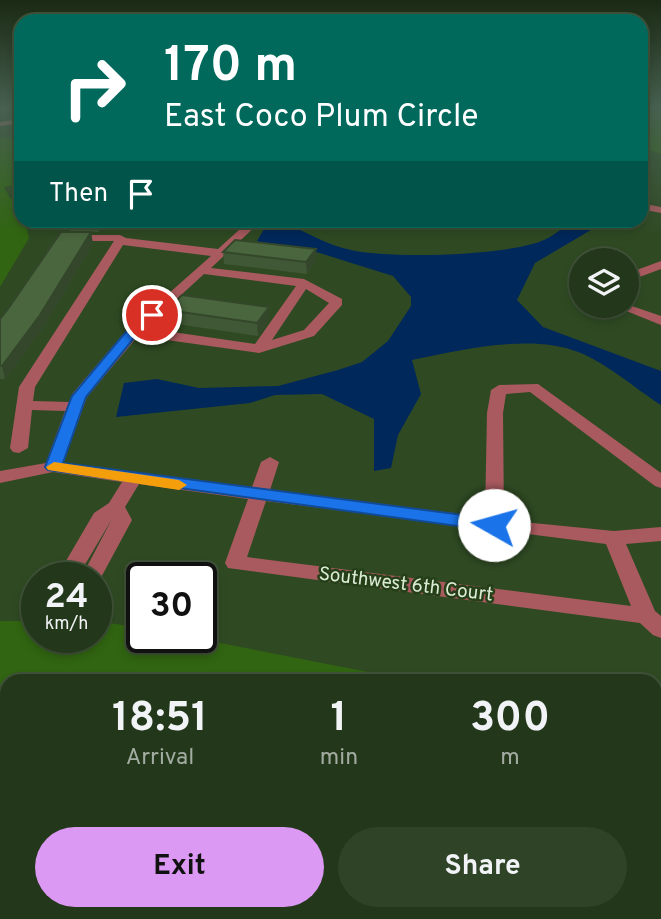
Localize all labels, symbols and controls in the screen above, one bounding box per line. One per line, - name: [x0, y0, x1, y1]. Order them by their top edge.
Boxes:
- text: 170 m: [164, 37, 297, 99]
- icon: right: [49, 42, 140, 133]
- text: East Coco Plum Circle: [164, 98, 479, 138]
- icon: arrive: [122, 175, 160, 213]
- text: Then: [49, 178, 108, 211]
- map controls: [569, 248, 639, 318]
- button: layers: [569, 248, 639, 318]
- pin: [122, 285, 182, 345]
- icon: arrive: [133, 296, 171, 334]
- position arrow: [457, 488, 531, 562]
- speed limit sign: 30: [126, 562, 217, 653]
- street label: Southwest 6th Court: [317, 562, 495, 608]
- text: 24: [45, 576, 88, 620]
- text: km/h: [45, 613, 88, 636]
- text: 18:51: [112, 693, 208, 746]
- text: 1: [331, 693, 347, 746]
- text: 300: [470, 693, 550, 746]
- text: Arrival: [126, 744, 194, 773]
- text: min: [320, 744, 358, 773]
- text: m: [500, 744, 520, 773]
- button: Exit: [35, 827, 324, 907]
- button: Share: [338, 827, 627, 907]

